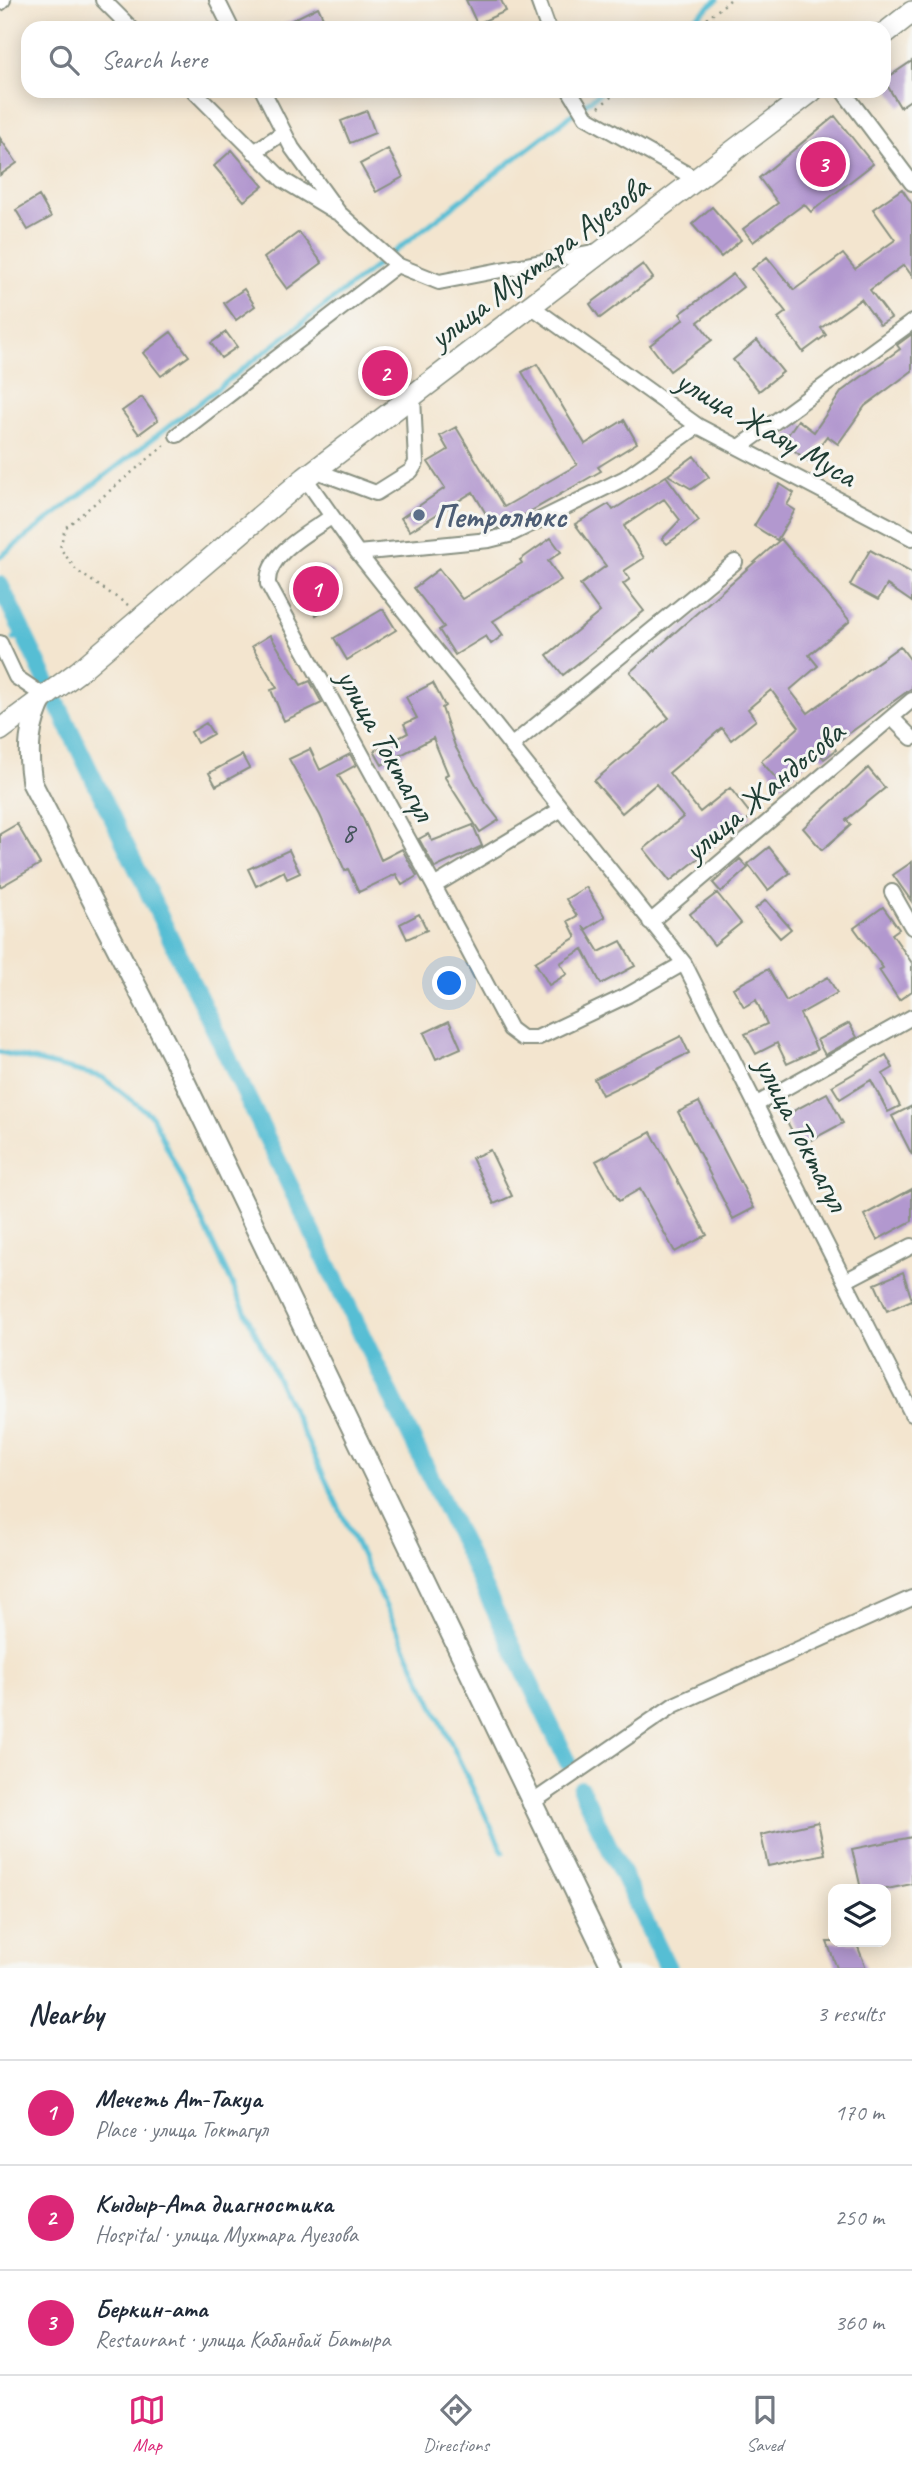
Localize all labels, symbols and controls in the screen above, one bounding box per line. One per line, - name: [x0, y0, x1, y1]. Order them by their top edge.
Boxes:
- search box: [21, 21, 891, 98]
- icon: search: [45, 41, 83, 79]
- text: Search here: [101, 43, 207, 76]
- pin: 3: [800, 138, 846, 190]
- street label: улица Мухтара Ауезова: [419, 164, 659, 359]
- pin: 2: [362, 347, 408, 399]
- street label: улица Жаяу Муса: [667, 358, 866, 497]
- place label: Петролюкс: [433, 495, 568, 537]
- marker: Петролюкс: [411, 507, 427, 523]
- pin: 1: [293, 563, 339, 615]
- street label: улица Токтагул: [326, 659, 446, 830]
- street label: улица Жандосова: [673, 709, 855, 872]
- house number: 8: [341, 813, 357, 851]
- your location: [432, 966, 466, 1000]
- street label: улица Токтагул: [744, 1047, 860, 1220]
- map controls: [828, 1884, 891, 1947]
- button: layers: [828, 1884, 891, 1947]
- text: Nearby: [28, 1995, 104, 2033]
- text: 3 results: [817, 1999, 884, 2028]
- text: Мечеть Ат-Такуа: [95, 2082, 262, 2115]
- text: 1: [46, 2098, 56, 2127]
- text: 170 m: [835, 2098, 884, 2127]
- text: Place · улица Токтагул: [95, 2115, 268, 2144]
- text: Кыдыр-Ата диагностика: [95, 2187, 333, 2220]
- text: 2: [46, 2203, 56, 2232]
- text: 250 m: [835, 2203, 884, 2232]
- text: Hospital · улица Мухтара Ауезова: [95, 2220, 358, 2249]
- text: Беркин-ата: [95, 2292, 208, 2325]
- text: 3: [46, 2308, 56, 2337]
- text: 360 m: [835, 2308, 884, 2337]
- text: Restaurant · улица Кабанбай Батыра: [95, 2325, 390, 2354]
- tab: Map: [128, 2391, 166, 2457]
- tab: Directions: [423, 2391, 489, 2457]
- tab: Saved: [746, 2391, 784, 2457]

